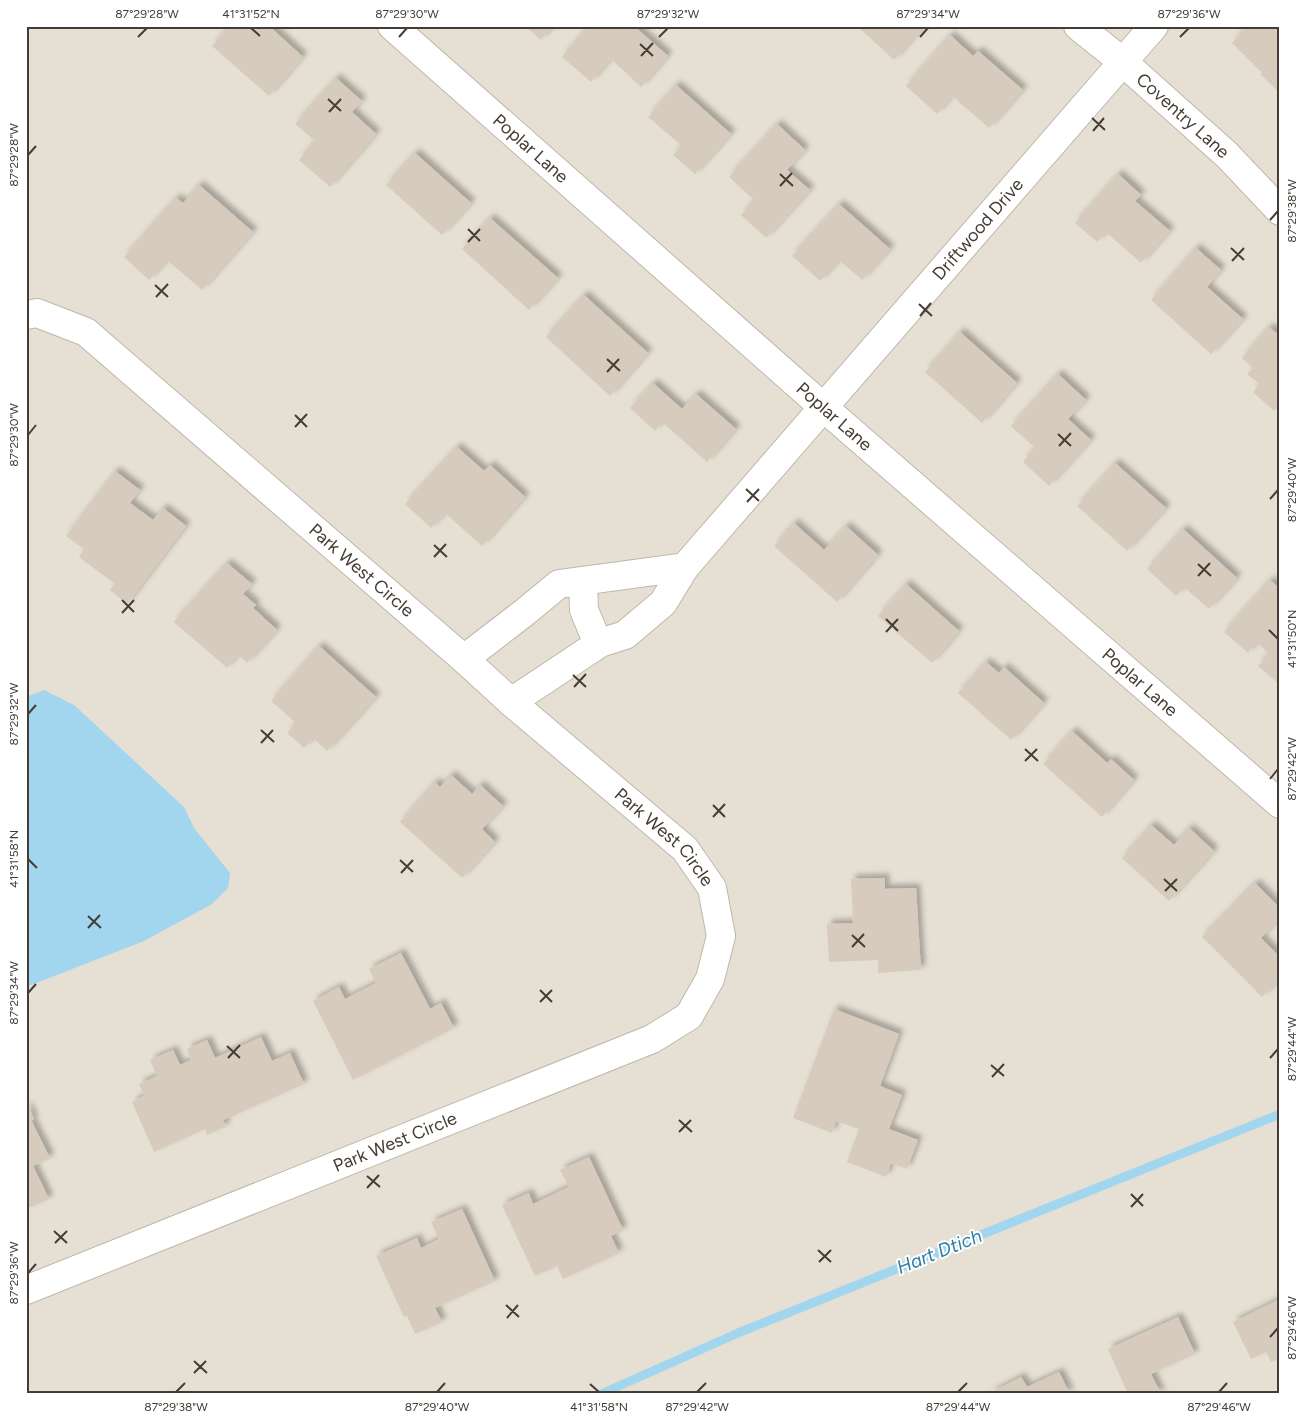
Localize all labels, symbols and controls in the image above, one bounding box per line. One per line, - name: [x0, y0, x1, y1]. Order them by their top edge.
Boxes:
- text: 87°29'28"W: [115, 7, 179, 21]
- text: 41°31'52"N: [222, 7, 280, 21]
- text: 87°29'30"W: [375, 7, 439, 21]
- text: 87°29'32"W: [637, 7, 700, 21]
- text: 87°29'34"W: [896, 7, 960, 21]
- text: 87°29'36"W: [1158, 7, 1221, 21]
- street label: Coventry Lane: [1132, 68, 1234, 163]
- street label: Poplar Lane: [488, 109, 573, 188]
- text: 87°29'28"W: [7, 123, 21, 187]
- street label: Driftwood Drive: [928, 174, 1028, 285]
- text: 87°29'38"W: [1285, 179, 1299, 243]
- street label: Poplar Lane: [792, 378, 877, 456]
- text: 87°29'30"W: [7, 403, 21, 467]
- text: 87°29'40"W: [1285, 457, 1299, 522]
- street label: Park West Circle: [305, 519, 419, 622]
- text: 41°31'50"N: [1285, 610, 1299, 668]
- street label: Poplar Lane: [1097, 643, 1183, 721]
- text: 87°29'32"W: [7, 682, 21, 745]
- text: 87°29'42"W: [1285, 737, 1299, 801]
- street label: Park West Circle: [610, 783, 718, 891]
- text: 41°31'58"N: [7, 830, 21, 888]
- text: 87°29'34"W: [7, 961, 21, 1025]
- text: 87°29'44"W: [1285, 1016, 1299, 1081]
- street label: Park West Circle: [330, 1107, 460, 1177]
- water label: Hart Dtich: [893, 1224, 985, 1279]
- text: 87°29'36"W: [7, 1241, 21, 1304]
- text: 87°29'46"W: [1285, 1296, 1299, 1360]
- text: 87°29'38"W: [144, 1400, 208, 1414]
- text: 87°29'40"W: [405, 1400, 470, 1414]
- text: 41°31'58"N: [570, 1400, 628, 1414]
- text: 87°29'42"W: [665, 1400, 729, 1414]
- text: 87°29'44"W: [926, 1400, 991, 1414]
- text: 87°29'46"W: [1187, 1400, 1251, 1414]

